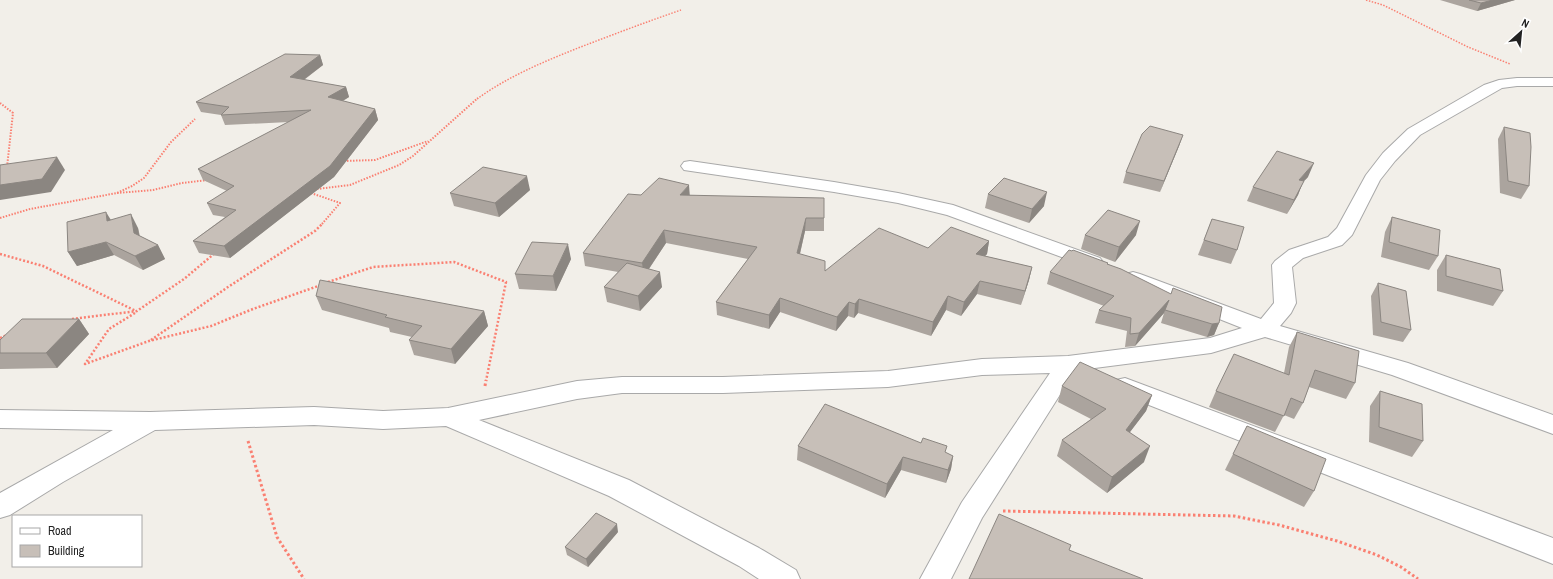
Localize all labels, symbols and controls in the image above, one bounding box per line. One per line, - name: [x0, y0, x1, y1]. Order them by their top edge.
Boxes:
- north arrow: [1501, 12, 1541, 52]
- text: N: [1519, 15, 1532, 31]
- legend: [12, 515, 142, 567]
- text: Road: [48, 523, 72, 539]
- text: Building: [48, 543, 85, 559]

